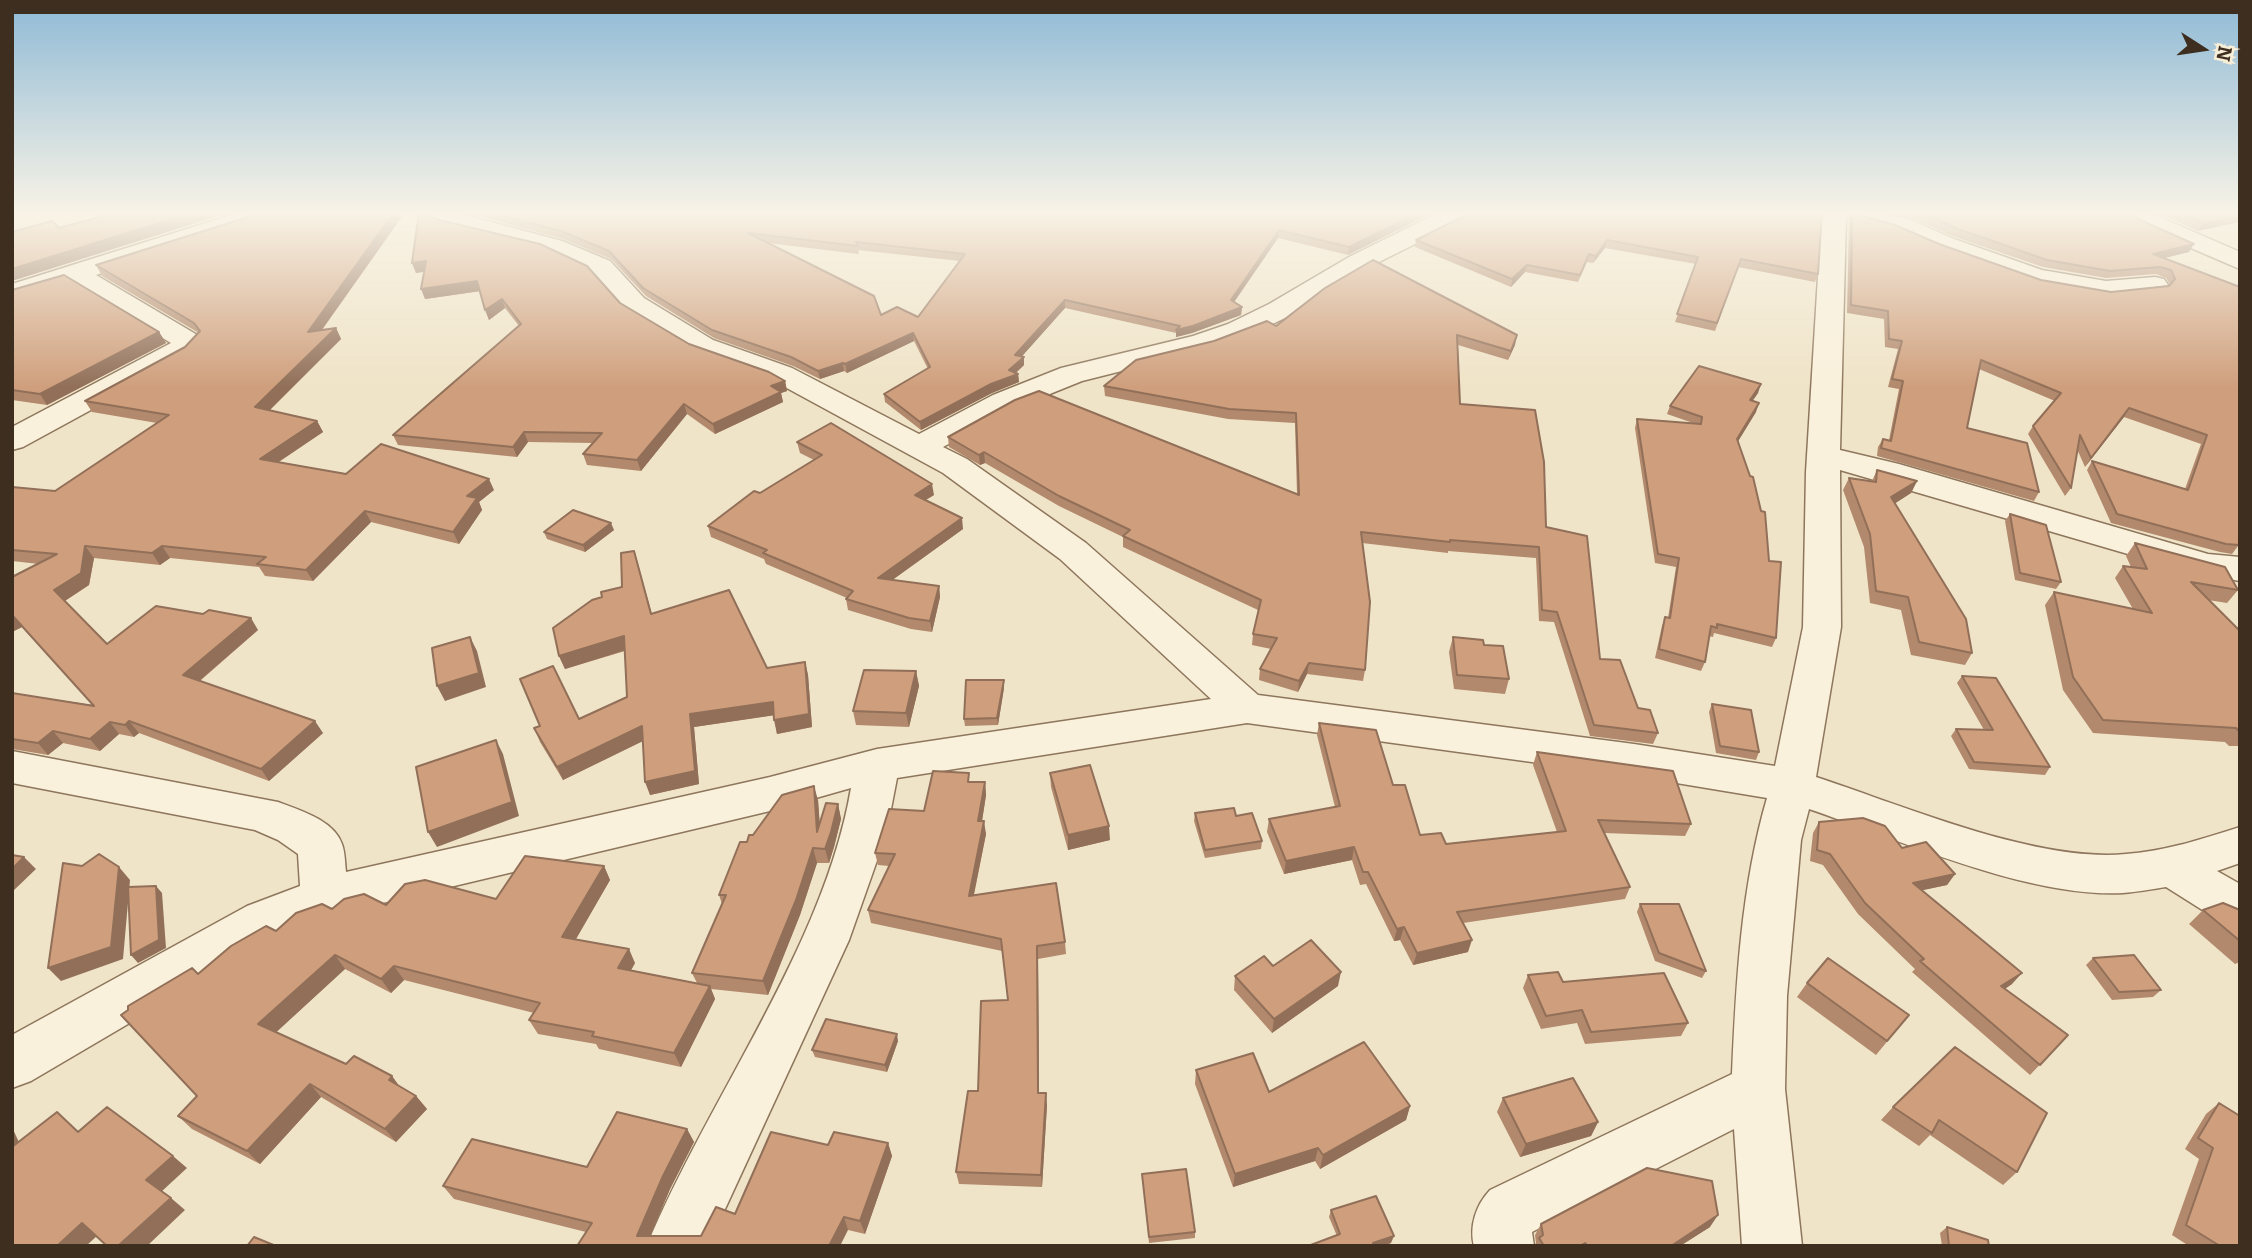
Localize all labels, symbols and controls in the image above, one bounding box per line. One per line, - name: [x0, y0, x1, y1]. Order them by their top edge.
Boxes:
- north arrow: [2168, 14, 2238, 84]
- text: N: [2211, 44, 2237, 63]

